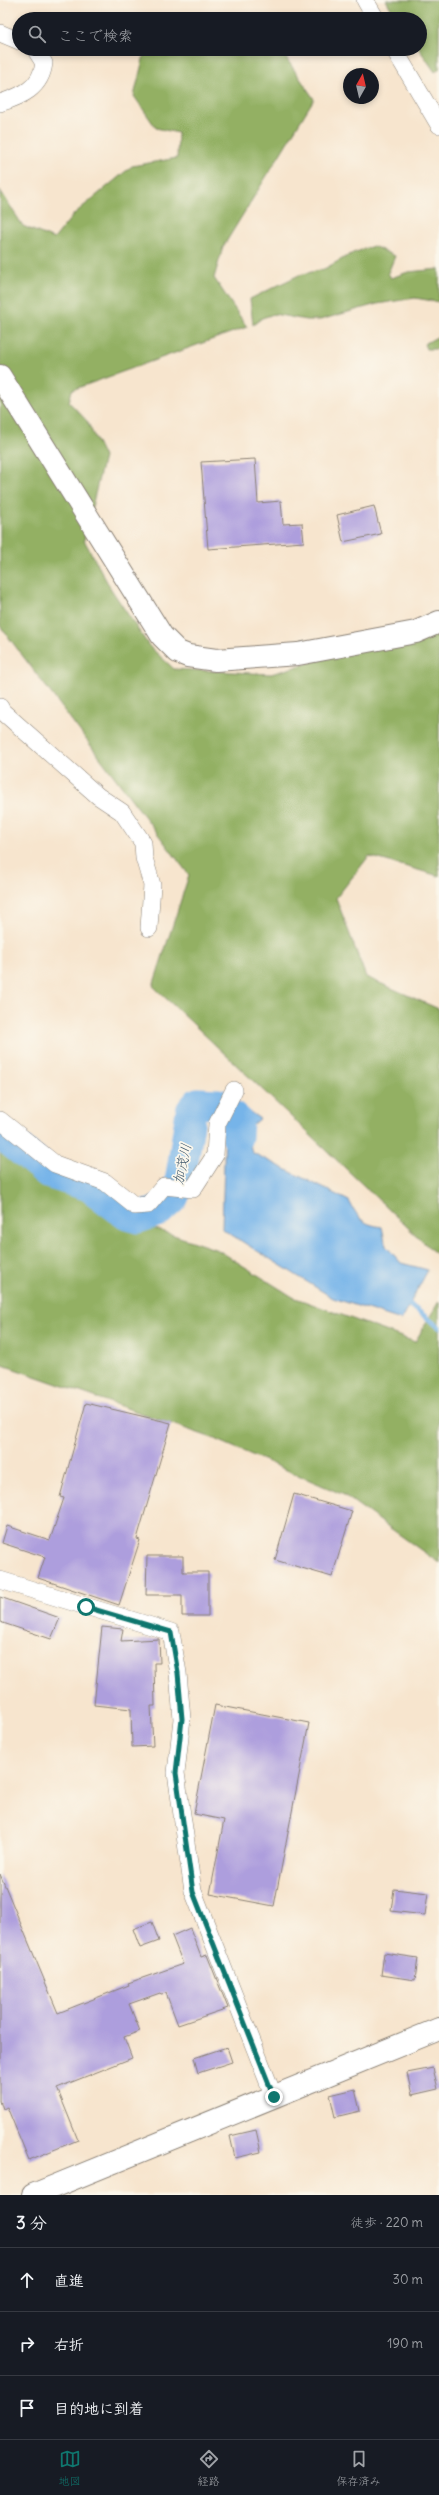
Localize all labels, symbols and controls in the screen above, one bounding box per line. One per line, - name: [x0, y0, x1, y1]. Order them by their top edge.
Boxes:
- search box: [12, 12, 427, 56]
- icon: search: [26, 23, 48, 45]
- text: ここで検索: [58, 26, 133, 45]
- north arrow: [343, 68, 379, 104]
- water label: 加茂川: [169, 1142, 195, 1186]
- route start: [77, 1598, 95, 1616]
- route end: [265, 2088, 283, 2106]
- text: 3 分: [16, 2212, 47, 2234]
- text: 徒歩 · 220 m: [351, 2214, 423, 2231]
- icon: ahead: [16, 2269, 38, 2291]
- text: 直進: [54, 2271, 84, 2290]
- text: 30 m: [393, 2271, 423, 2288]
- icon: right: [16, 2333, 38, 2355]
- text: 右折: [54, 2335, 84, 2354]
- text: 190 m: [387, 2335, 423, 2352]
- icon: arrive: [16, 2397, 38, 2419]
- text: 目的地に到着: [54, 2399, 144, 2418]
- tab: 地図: [59, 2448, 81, 2488]
- tab: 経路: [198, 2448, 220, 2488]
- tab: 保存済み: [337, 2448, 381, 2488]

